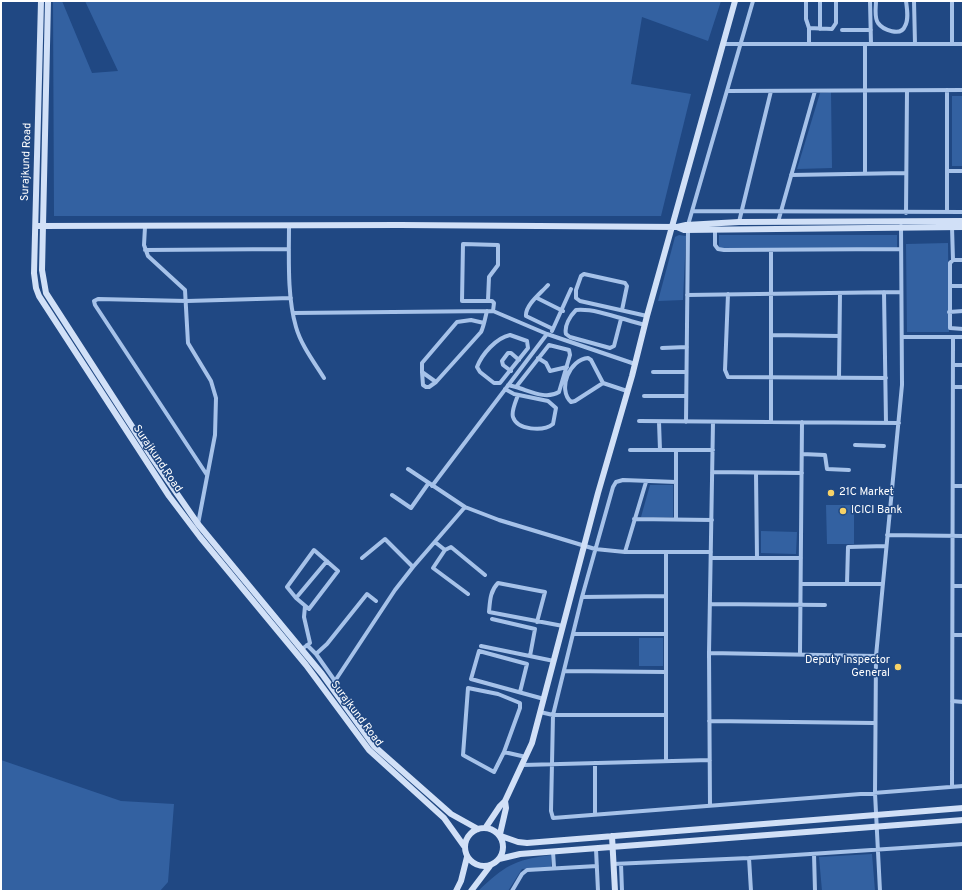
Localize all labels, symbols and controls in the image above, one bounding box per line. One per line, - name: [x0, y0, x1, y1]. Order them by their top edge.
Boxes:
- street label: Surajkund Road: [19, 123, 35, 201]
- street label: Surajkund Road: [130, 423, 184, 495]
- place label: 21C Market: [839, 486, 894, 500]
- marker: 21C Market: [826, 488, 836, 498]
- place label: ICICI Bank: [851, 504, 902, 518]
- marker: ICICI Bank: [838, 506, 848, 516]
- place label: Deputy Inspector General: [805, 654, 890, 680]
- marker: Deputy Inspector General: [893, 662, 903, 672]
- street label: Surajkund Road: [327, 679, 385, 749]

